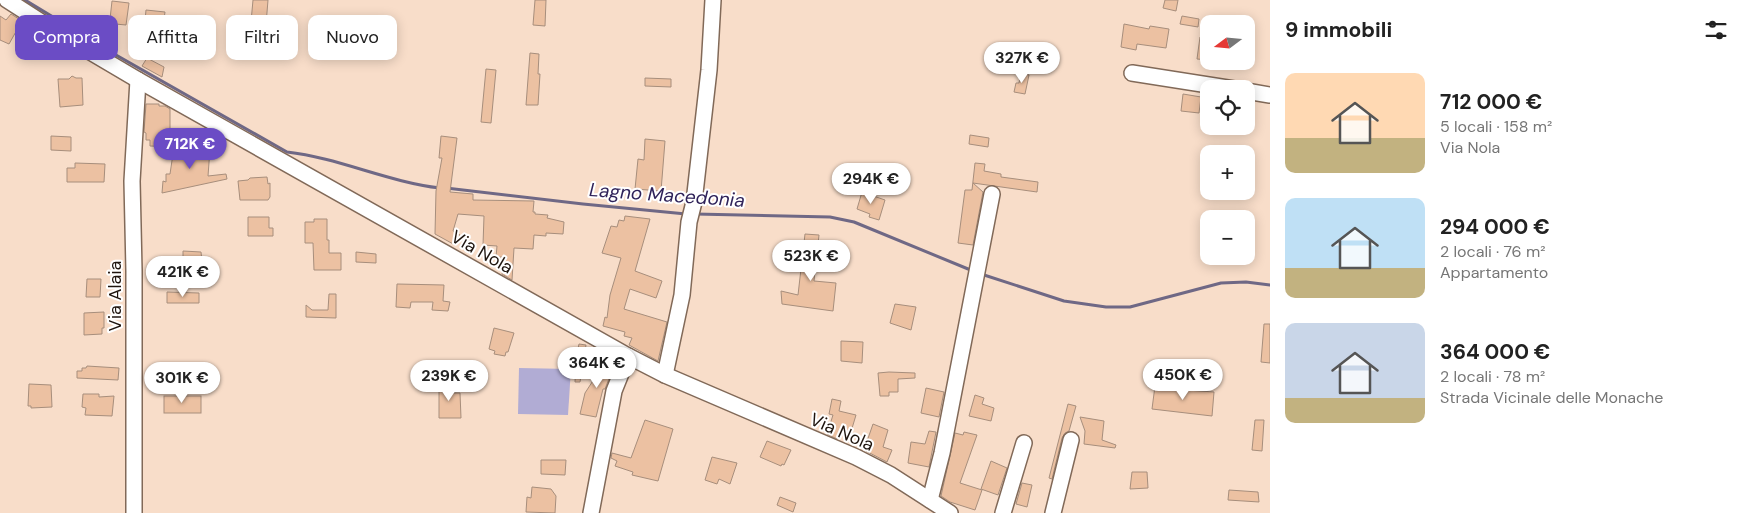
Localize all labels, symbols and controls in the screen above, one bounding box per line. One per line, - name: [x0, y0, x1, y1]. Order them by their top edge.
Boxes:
- chip: Compra: [15, 15, 118, 60]
- chip: Affitta: [128, 15, 216, 60]
- chip: Filtri: [226, 15, 298, 60]
- chip: Nuovo: [308, 15, 397, 60]
- north arrow: [1200, 15, 1255, 70]
- map controls: [1200, 15, 1255, 265]
- text: 9 immobili: [1285, 16, 1392, 44]
- icon: filters: [1702, 16, 1730, 44]
- pin: 327K €: [981, 42, 1063, 84]
- text: 327K €: [995, 47, 1049, 68]
- button: locate: [1200, 80, 1255, 135]
- text: 712 000 €: [1440, 88, 1542, 116]
- icon: home: [1325, 93, 1385, 153]
- text: 5 locali · 158 m²: [1440, 116, 1552, 137]
- pin: 712K €: [149, 128, 231, 170]
- text: 712K €: [165, 133, 215, 154]
- text: Via Nola: [1440, 137, 1500, 158]
- button: +: [1200, 145, 1255, 200]
- pin: 294K €: [830, 162, 912, 205]
- text: 294K €: [843, 168, 899, 189]
- water label: Lagno Macedonia: [588, 177, 746, 213]
- button: −: [1200, 210, 1255, 265]
- text: 294 000 €: [1440, 213, 1550, 241]
- icon: home: [1325, 218, 1385, 278]
- street label: Via Nola: [447, 225, 517, 279]
- pin: 523K €: [770, 240, 852, 282]
- text: 2 locali · 76 m²: [1440, 241, 1545, 262]
- text: 523K €: [783, 245, 839, 266]
- pin: 421K €: [142, 256, 224, 298]
- street label: Via Alaia: [103, 261, 127, 331]
- text: 421K €: [157, 261, 209, 282]
- text: Appartamento: [1440, 262, 1548, 283]
- text: 364 000 €: [1440, 338, 1550, 366]
- icon: home: [1325, 343, 1385, 403]
- pin: 364K €: [556, 346, 638, 389]
- text: 364K €: [568, 352, 626, 373]
- pin: 450K €: [1142, 358, 1224, 401]
- pin: 239K €: [408, 360, 490, 402]
- pin: 301K €: [141, 362, 223, 404]
- text: 450K €: [1154, 364, 1212, 385]
- text: 239K €: [421, 365, 477, 386]
- text: 2 locali · 78 m²: [1440, 366, 1545, 387]
- text: 301K €: [155, 367, 209, 388]
- text: Strada Vicinale delle Monache: [1440, 387, 1663, 408]
- street label: Via Nola: [806, 407, 878, 457]

